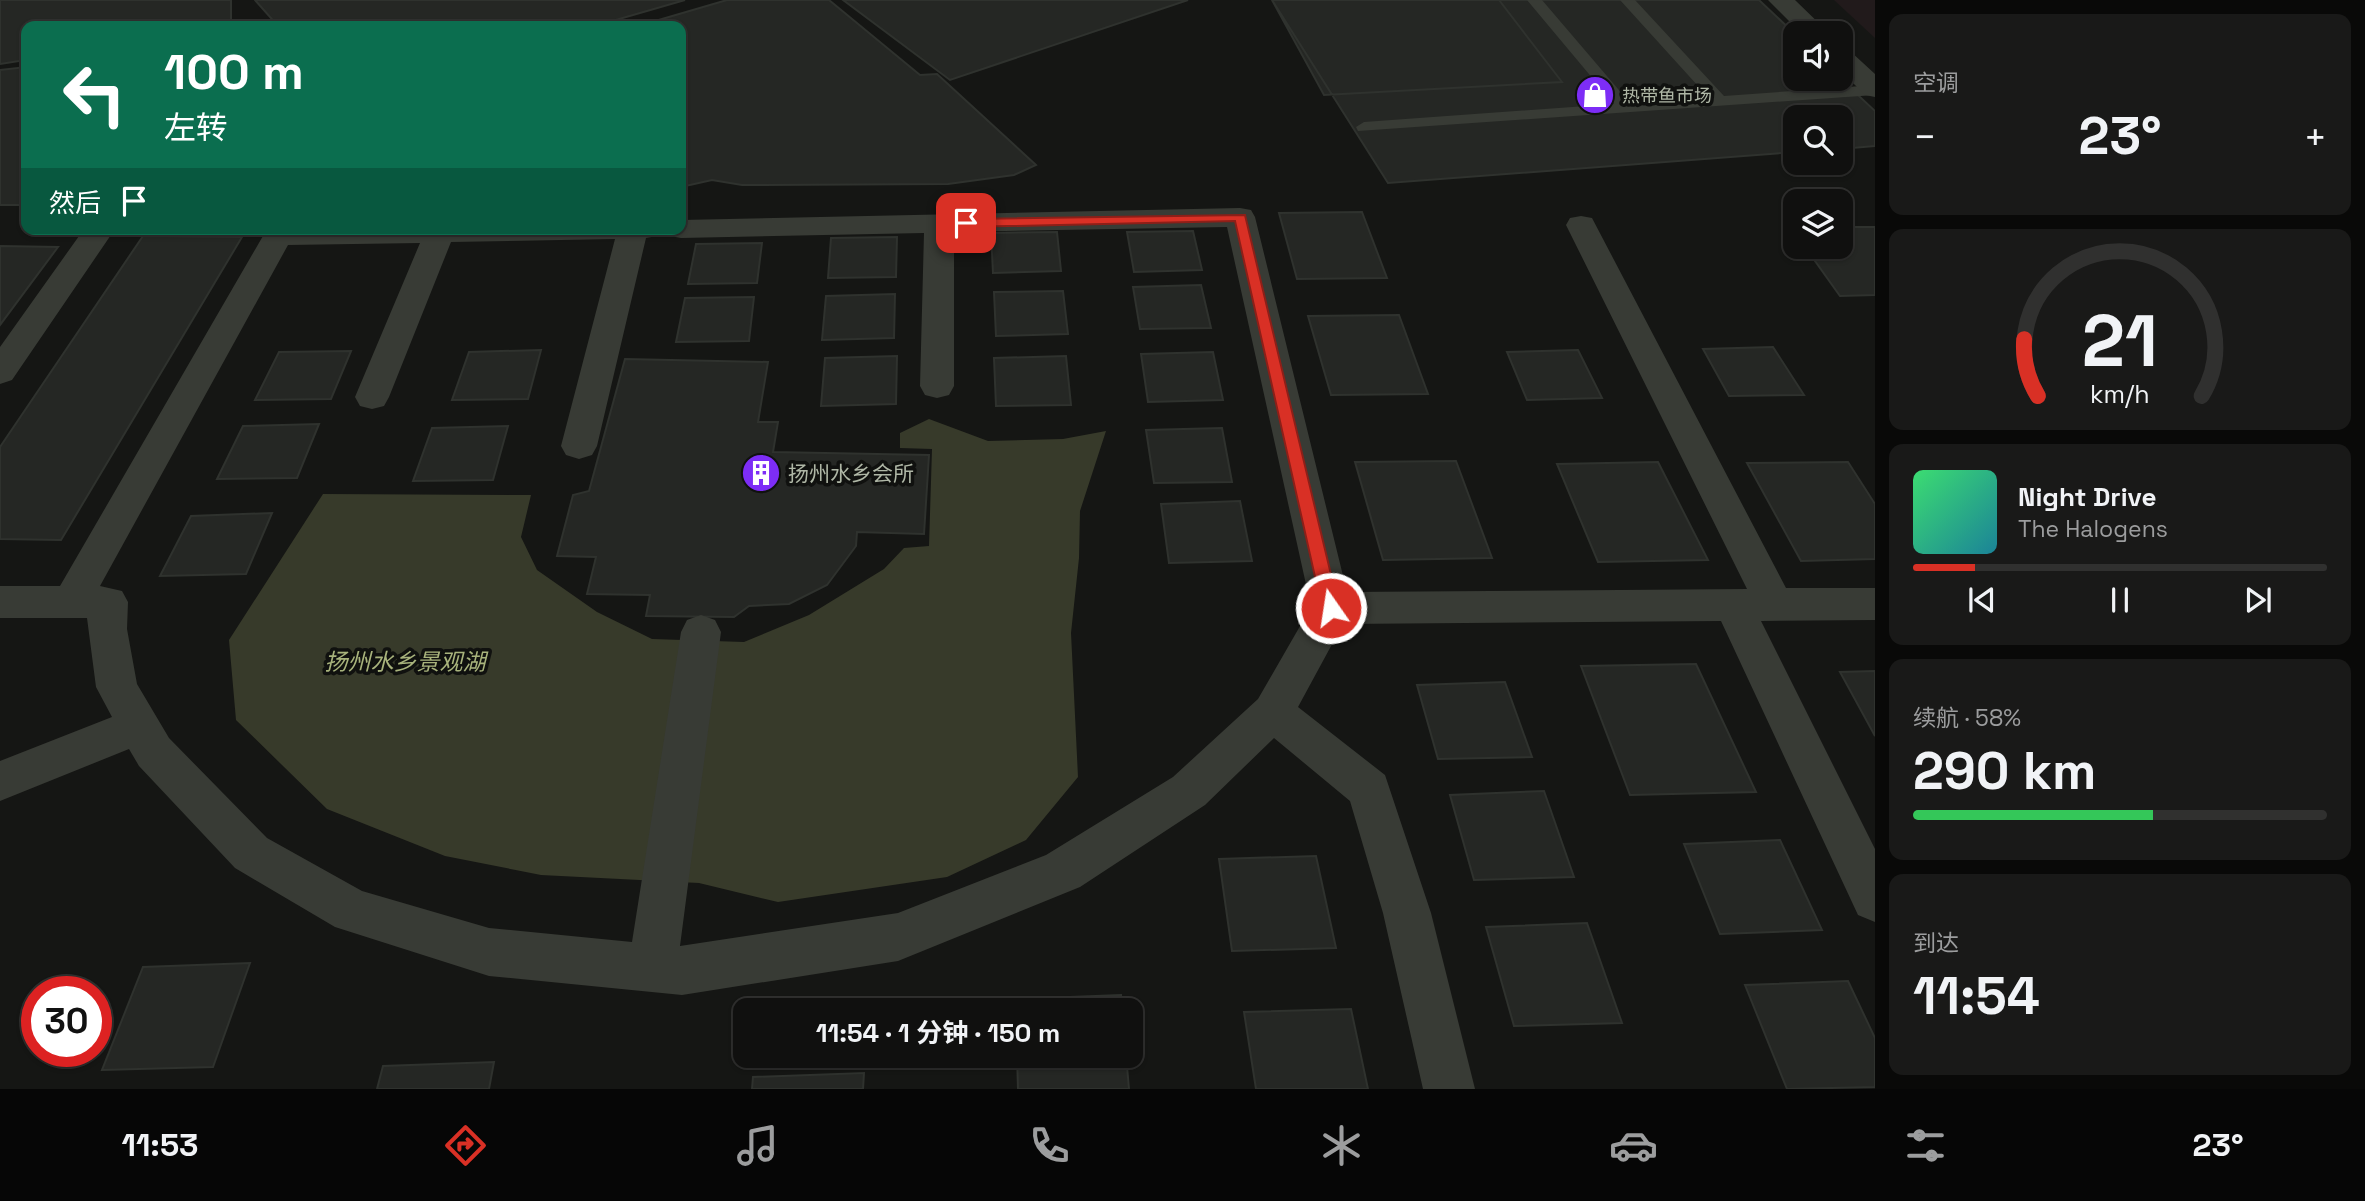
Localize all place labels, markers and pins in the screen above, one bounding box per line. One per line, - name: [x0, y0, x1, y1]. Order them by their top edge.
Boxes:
- shop icon: 热带鱼市场: [1574, 74, 1616, 116]
- place label: 热带鱼市场: [1622, 84, 1712, 107]
- pin: [936, 193, 996, 253]
- building icon: 扬州水乡会所: [740, 452, 782, 494]
- place label: 扬州水乡会所: [788, 460, 914, 487]

